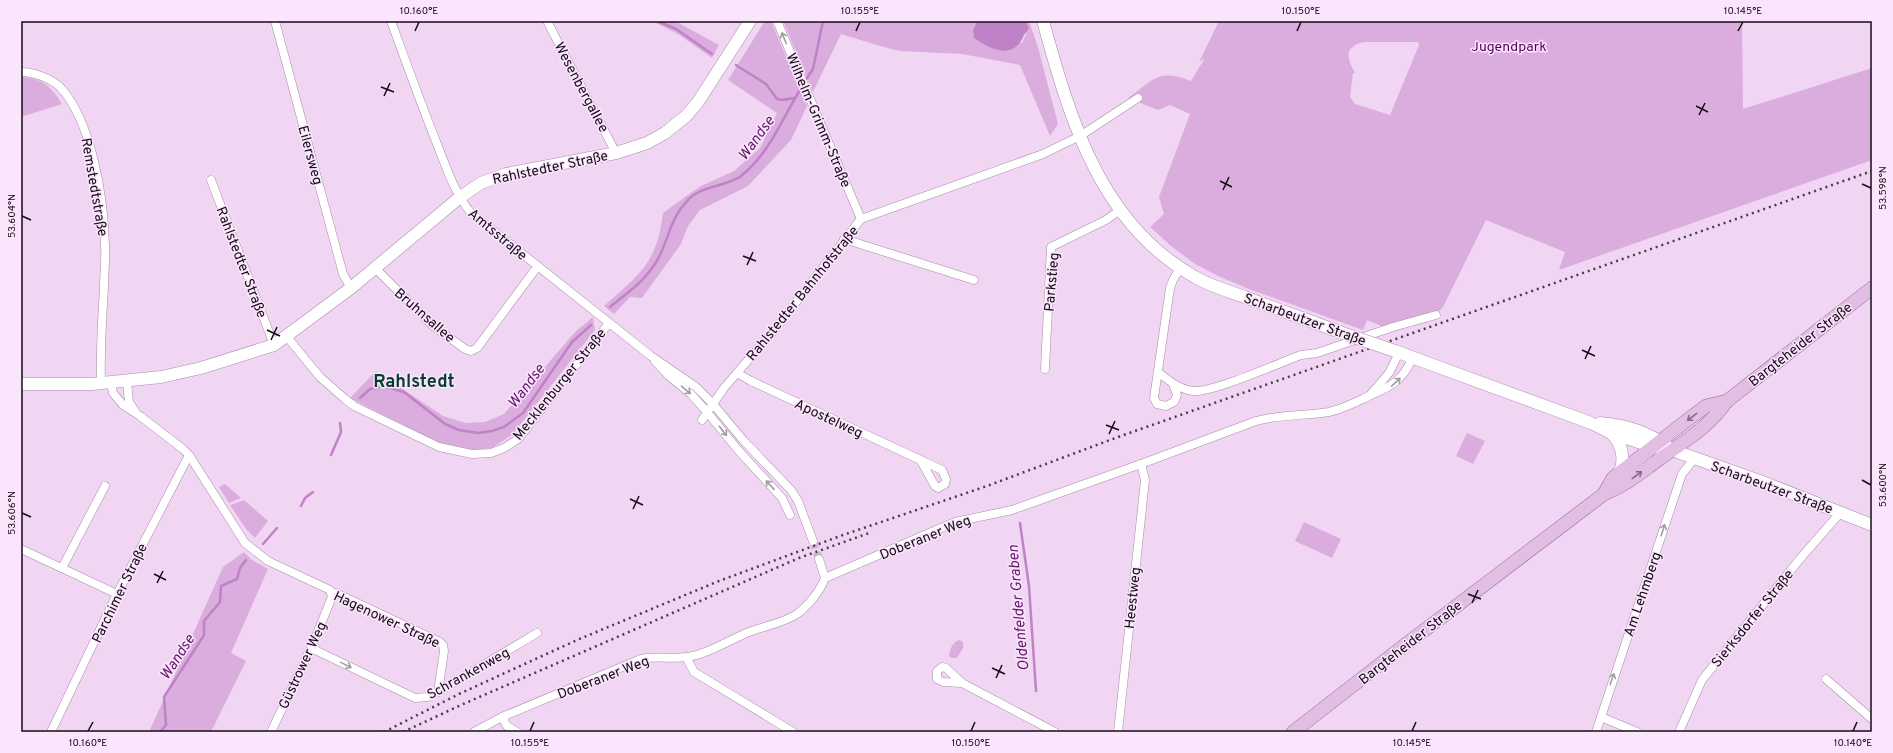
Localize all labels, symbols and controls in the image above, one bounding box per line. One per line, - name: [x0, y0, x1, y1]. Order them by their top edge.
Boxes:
- text: 10.160°E: [400, 5, 438, 18]
- text: 10.155°E: [841, 5, 879, 18]
- text: 10.150°E: [1282, 5, 1320, 18]
- text: 10.145°E: [1724, 5, 1762, 18]
- one-way arrow: [780, 33, 788, 45]
- park label: Jugendpark: [1471, 39, 1547, 56]
- street label: Wesenbergallee: [550, 40, 612, 136]
- street label: Wilhelm-Grimm-Straße: [782, 51, 854, 190]
- water label: Wandse: [735, 113, 780, 165]
- street label: Eilersweg: [294, 124, 326, 187]
- street label: Remstedtstraße: [76, 137, 111, 238]
- street label: Rahlstedter Straße: [491, 148, 610, 189]
- text: 53.598°N: [1877, 166, 1890, 210]
- text: 53.604°N: [6, 194, 19, 238]
- street label: Rahlstedter Straße: [212, 205, 270, 321]
- street label: Amtsstraße: [464, 206, 530, 265]
- street label: Rahlstedter Bahnhofstraße: [744, 223, 863, 365]
- street label: Parkstieg: [1041, 252, 1064, 312]
- street label: Bruhnsallee: [390, 285, 458, 347]
- street label: Scharbeutzer Straße: [1241, 290, 1368, 350]
- street label: Bargteheider Straße: [1746, 299, 1856, 391]
- street label: Mecklenburger Straße: [510, 326, 610, 444]
- water label: Wandse: [504, 361, 550, 413]
- district label: Rahlstedt: [373, 371, 455, 394]
- one-way arrow: [1390, 377, 1401, 386]
- one-way arrow: [681, 385, 692, 394]
- street label: Apostelweg: [791, 396, 865, 443]
- one-way arrow: [1687, 413, 1698, 421]
- one-way arrow: [718, 426, 727, 437]
- street label: Scharbeutzer Straße: [1708, 458, 1835, 518]
- text: 53.600°N: [1877, 463, 1890, 507]
- one-way arrow: [1632, 471, 1643, 479]
- one-way arrow: [765, 480, 775, 490]
- text: 53.606°N: [6, 491, 19, 535]
- street label: Doberaner Weg: [877, 512, 974, 564]
- one-way arrow: [1660, 524, 1668, 536]
- street label: Parchimer Straße: [89, 541, 152, 646]
- water label: Oldenfelder Graben: [1005, 544, 1034, 672]
- street label: Am Lehmberg: [1621, 550, 1666, 639]
- street label: Heestweg: [1122, 566, 1145, 630]
- street label: Sierksdorfer Straße: [1708, 566, 1798, 671]
- street label: Hagenower Straße: [331, 588, 442, 652]
- street label: Bargteheider Straße: [1356, 597, 1466, 689]
- street label: Güstrower Weg: [276, 619, 331, 712]
- water label: Wandse: [157, 631, 200, 684]
- street label: Schrankenweg: [424, 645, 513, 704]
- street label: Doberaner Weg: [555, 653, 652, 704]
- one-way arrow: [340, 662, 352, 669]
- one-way arrow: [1609, 673, 1616, 686]
- text: 10.160°E: [69, 737, 107, 750]
- text: 10.155°E: [511, 737, 549, 750]
- text: 10.150°E: [952, 737, 990, 750]
- text: 10.145°E: [1393, 737, 1431, 750]
- text: 10.140°E: [1834, 737, 1872, 750]

